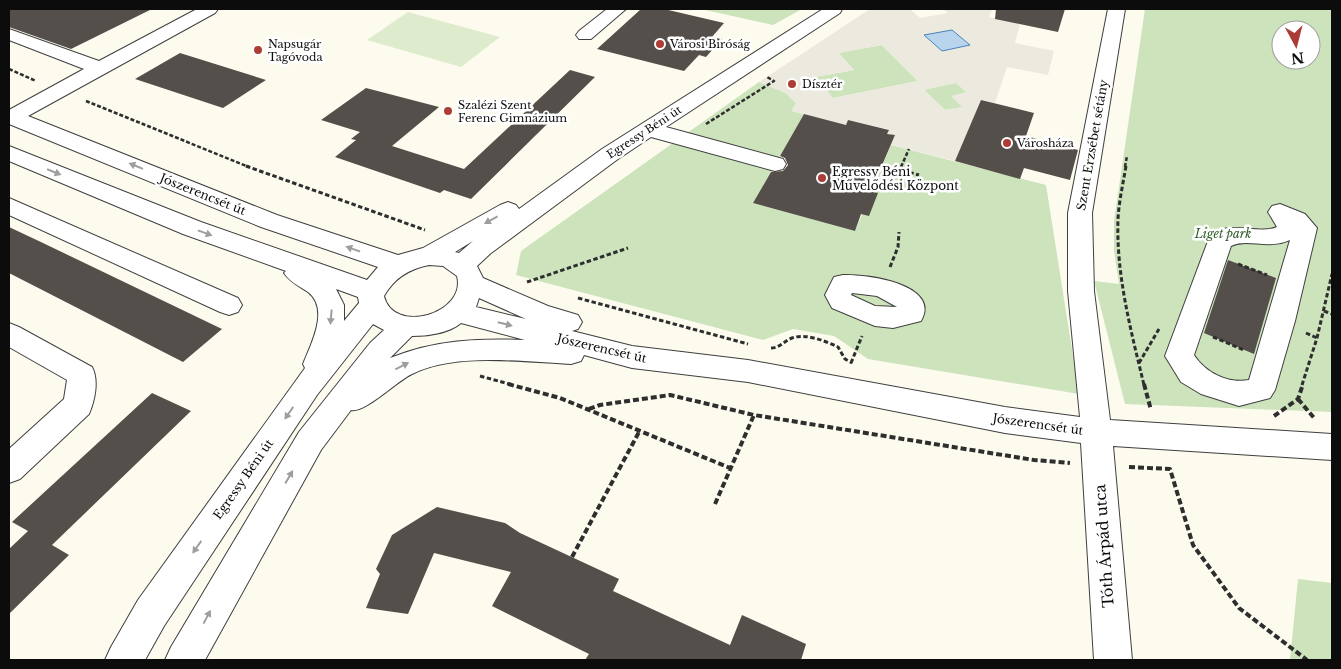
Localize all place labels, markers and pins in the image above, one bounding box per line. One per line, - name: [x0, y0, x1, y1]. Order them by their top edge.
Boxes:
- place label: Napsugár Tagóvoda: [268, 37, 323, 64]
- place label: Városi Biróság: [669, 37, 750, 51]
- marker: Városi Biróság: [654, 38, 666, 50]
- marker: Napsugár Tagóvoda: [252, 44, 264, 56]
- place label: Dísztér: [802, 77, 843, 91]
- marker: Dísztér: [786, 78, 798, 90]
- place label: Szalézi Szent Ferenc Gimnázium: [458, 98, 567, 125]
- marker: Szalézi Szent Ferenc Gimnázium: [442, 105, 454, 117]
- place label: Városháza: [1016, 136, 1075, 150]
- marker: Városháza: [1001, 137, 1013, 149]
- place label: Egressy Béni Művelődési Központ: [832, 164, 959, 193]
- marker: Egressy Béni Művelődési Központ: [816, 172, 828, 184]

